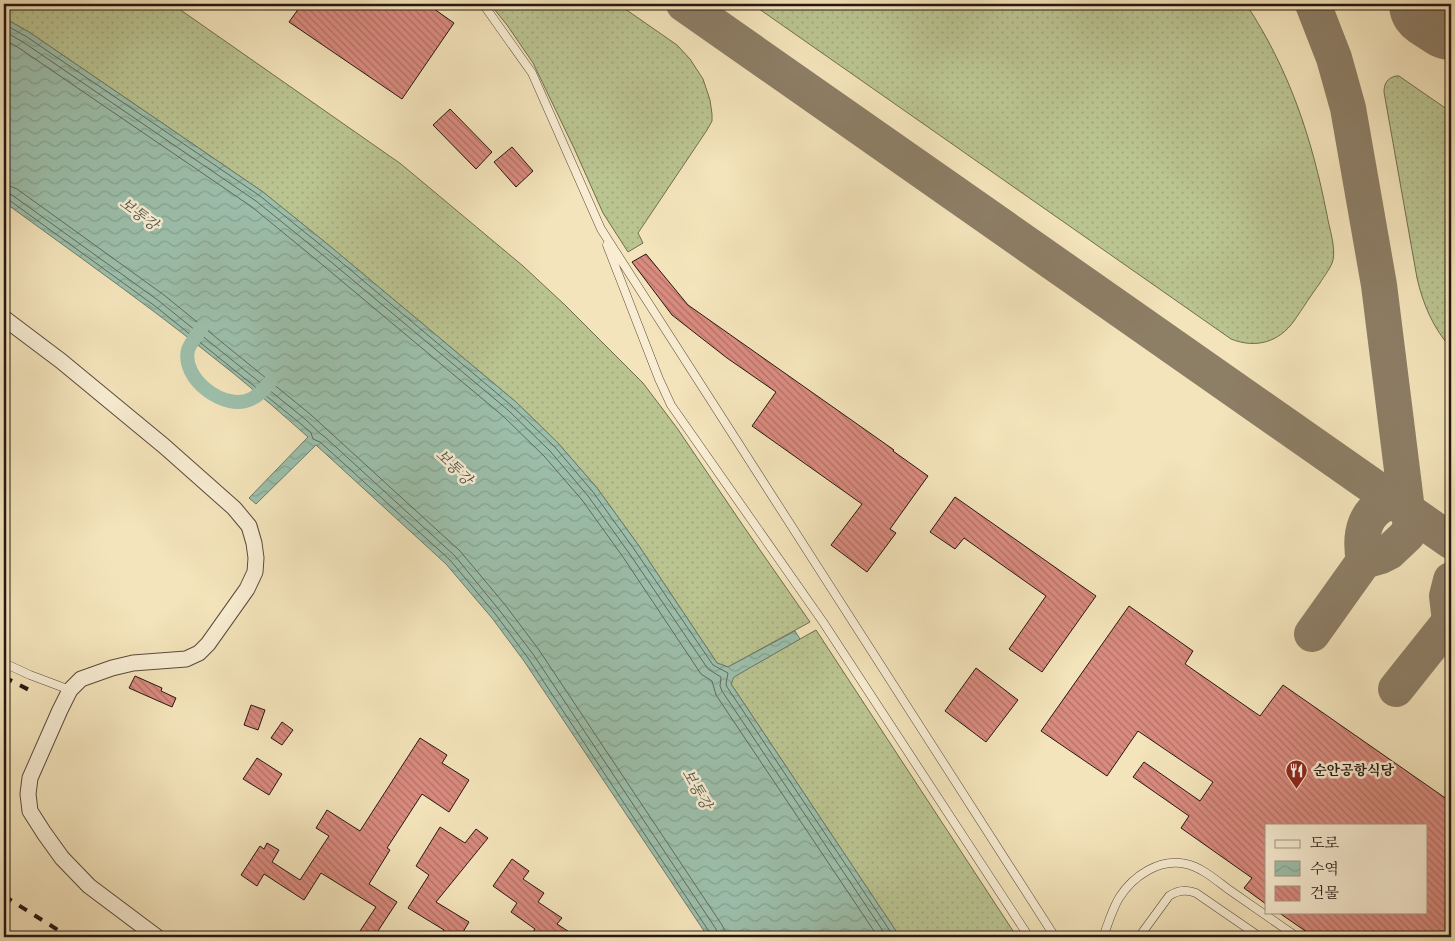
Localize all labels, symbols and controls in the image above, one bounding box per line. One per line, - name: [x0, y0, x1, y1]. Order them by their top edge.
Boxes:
- water label: 보통강: [116, 194, 164, 236]
- water label: 보통강: [432, 445, 478, 490]
- restaurant icon: 순안공항식당: [1285, 758, 1309, 789]
- place label: 순안공항식당: [1313, 762, 1395, 779]
- water label: 보통강: [679, 766, 717, 815]
- legend: [1265, 824, 1428, 914]
- text: 도로: [1310, 834, 1339, 852]
- text: 수역: [1310, 860, 1339, 878]
- text: 건물: [1310, 884, 1339, 902]

